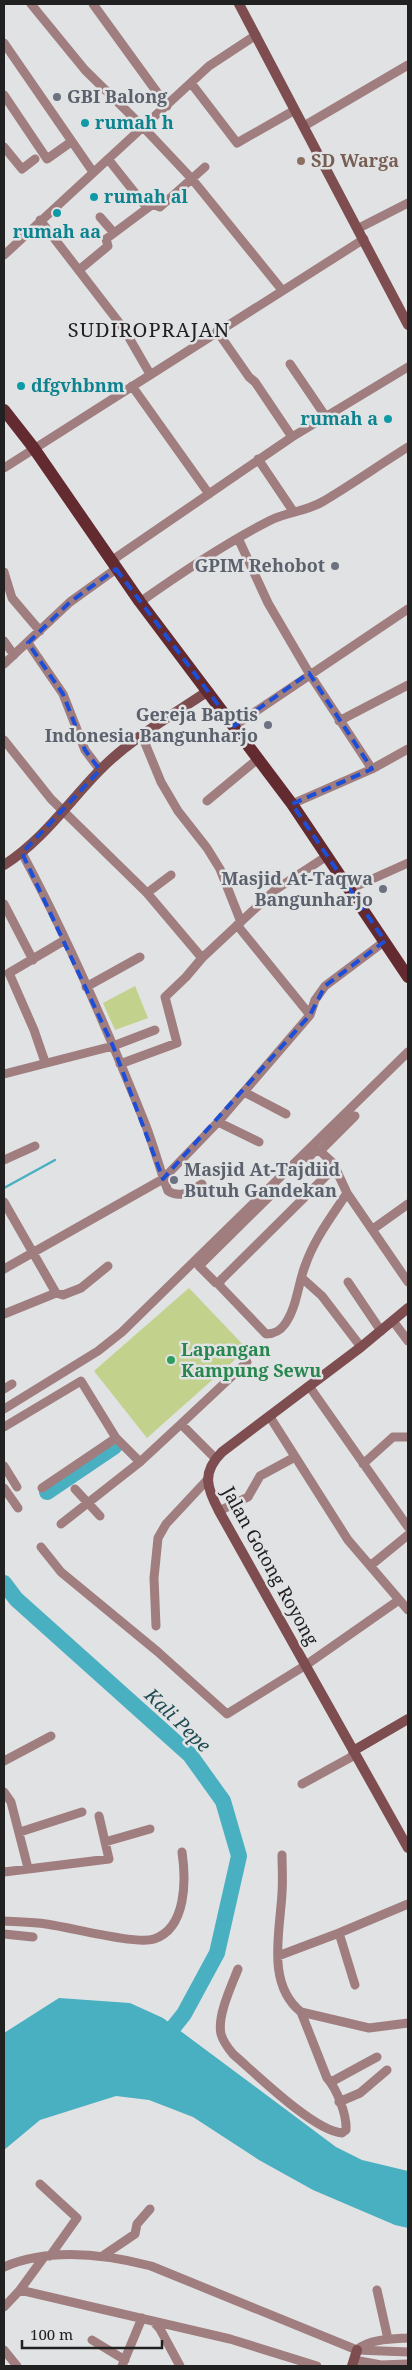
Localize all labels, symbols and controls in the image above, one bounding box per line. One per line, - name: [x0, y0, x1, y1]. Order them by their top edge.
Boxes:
- place label: GBI Balong: [67, 84, 168, 108]
- marker: GBI Balong: [51, 91, 63, 103]
- place label: rumah h: [95, 110, 174, 134]
- marker: rumah h: [79, 117, 91, 129]
- place label: SD Warga: [311, 148, 399, 172]
- marker: SD Warga: [295, 155, 307, 167]
- place label: rumah al: [104, 184, 188, 208]
- marker: rumah al: [88, 191, 100, 203]
- marker: rumah aa: [51, 207, 63, 219]
- place label: rumah aa: [13, 219, 101, 243]
- district label: SUDIROPRAJAN: [68, 316, 230, 343]
- place label: dfgvhbnm: [31, 373, 125, 397]
- marker: dfgvhbnm: [15, 380, 27, 392]
- place label: rumah a: [301, 406, 378, 430]
- marker: rumah a: [382, 413, 394, 425]
- place label: GPIM Rehobot: [194, 553, 325, 577]
- marker: GPIM Rehobot: [329, 560, 341, 572]
- place label: Gereja Baptis Indonesia Bangunharjo: [45, 702, 258, 747]
- marker: Gereja Baptis Indonesia Bangunharjo: [262, 719, 274, 731]
- place label: Masjid At-Taqwa Bangunharjo: [221, 866, 373, 911]
- marker: Masjid At-Taqwa Bangunharjo: [377, 883, 389, 895]
- place label: Masjid At-Tajdiid Butuh Gandekan: [184, 1157, 341, 1202]
- marker: Masjid At-Tajdiid Butuh Gandekan: [168, 1174, 180, 1186]
- place label: Lapangan Kampung Sewu: [181, 1337, 321, 1382]
- marker: Lapangan Kampung Sewu: [165, 1354, 177, 1366]
- street label: Jalan Gotong Royong: [217, 1481, 325, 1650]
- water label: Kali Pepe: [139, 1681, 217, 1758]
- scale bar: [22, 2318, 162, 2350]
- text: 100 m: [30, 2324, 73, 2344]

